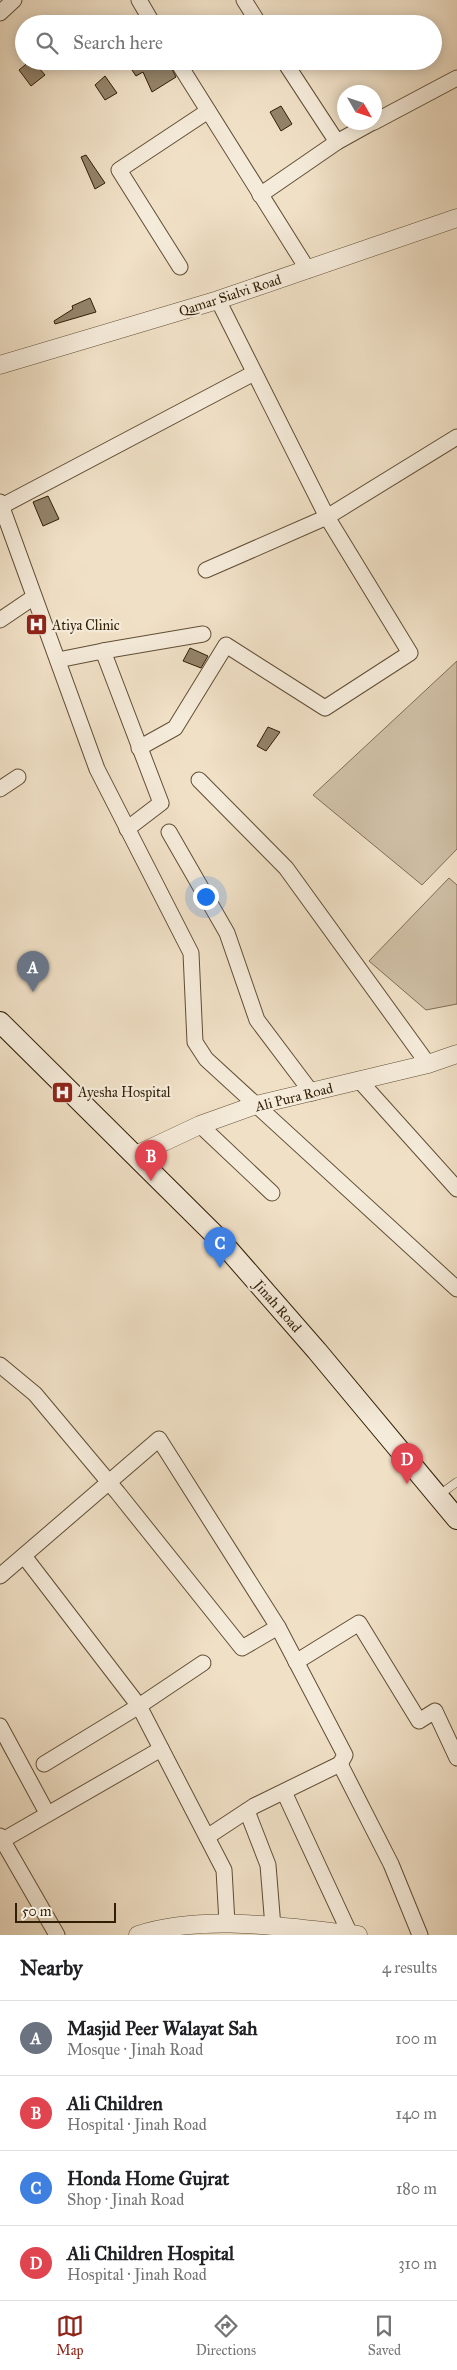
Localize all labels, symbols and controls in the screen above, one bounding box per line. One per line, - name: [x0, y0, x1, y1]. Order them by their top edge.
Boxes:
- search box: [15, 15, 442, 70]
- icon: search: [33, 29, 61, 57]
- text: Search here: [73, 31, 163, 54]
- north arrow: [337, 85, 382, 130]
- street label: Qamar Sialvi Road: [177, 271, 284, 320]
- hospital icon: Atiya Clinic: [24, 613, 48, 637]
- place label: Atiya Clinic: [51, 617, 120, 634]
- your location: [193, 884, 219, 910]
- pin: A: [17, 951, 49, 992]
- hospital icon: Ayesha Hospital: [50, 1080, 74, 1104]
- street label: Ali Pura Road: [252, 1080, 335, 1116]
- place label: Ayesha Hospital: [77, 1084, 171, 1101]
- pin: B: [135, 1140, 167, 1181]
- pin: C: [204, 1227, 236, 1268]
- street label: Jinah Road: [248, 1275, 305, 1337]
- pin: D: [391, 1443, 423, 1484]
- scale bar: [15, 1900, 116, 1923]
- text: 50 m: [22, 1903, 51, 1920]
- text: Nearby: [20, 1955, 83, 1981]
- text: 4 results: [382, 1958, 437, 1977]
- text: Masjid Peer Walayat Sah: [67, 2017, 258, 2040]
- text: A: [31, 2029, 41, 2048]
- text: 100 m: [395, 2029, 437, 2048]
- text: Mosque · Jinah Road: [67, 2040, 203, 2059]
- text: Ali Children: [67, 2092, 163, 2115]
- text: B: [31, 2104, 41, 2123]
- text: 140 m: [396, 2104, 437, 2123]
- text: Hospital · Jinah Road: [67, 2115, 207, 2134]
- text: Honda Home Gujrat: [67, 2167, 229, 2190]
- text: C: [31, 2179, 41, 2198]
- text: 180 m: [396, 2179, 437, 2198]
- text: Shop · Jinah Road: [67, 2190, 184, 2209]
- text: Ali Children Hospital: [67, 2242, 234, 2265]
- text: D: [30, 2254, 42, 2273]
- text: 310 m: [398, 2254, 437, 2273]
- text: Hospital · Jinah Road: [67, 2265, 207, 2284]
- tab: Map: [56, 2312, 84, 2359]
- tab: Directions: [196, 2312, 256, 2359]
- tab: Saved: [368, 2312, 401, 2359]

